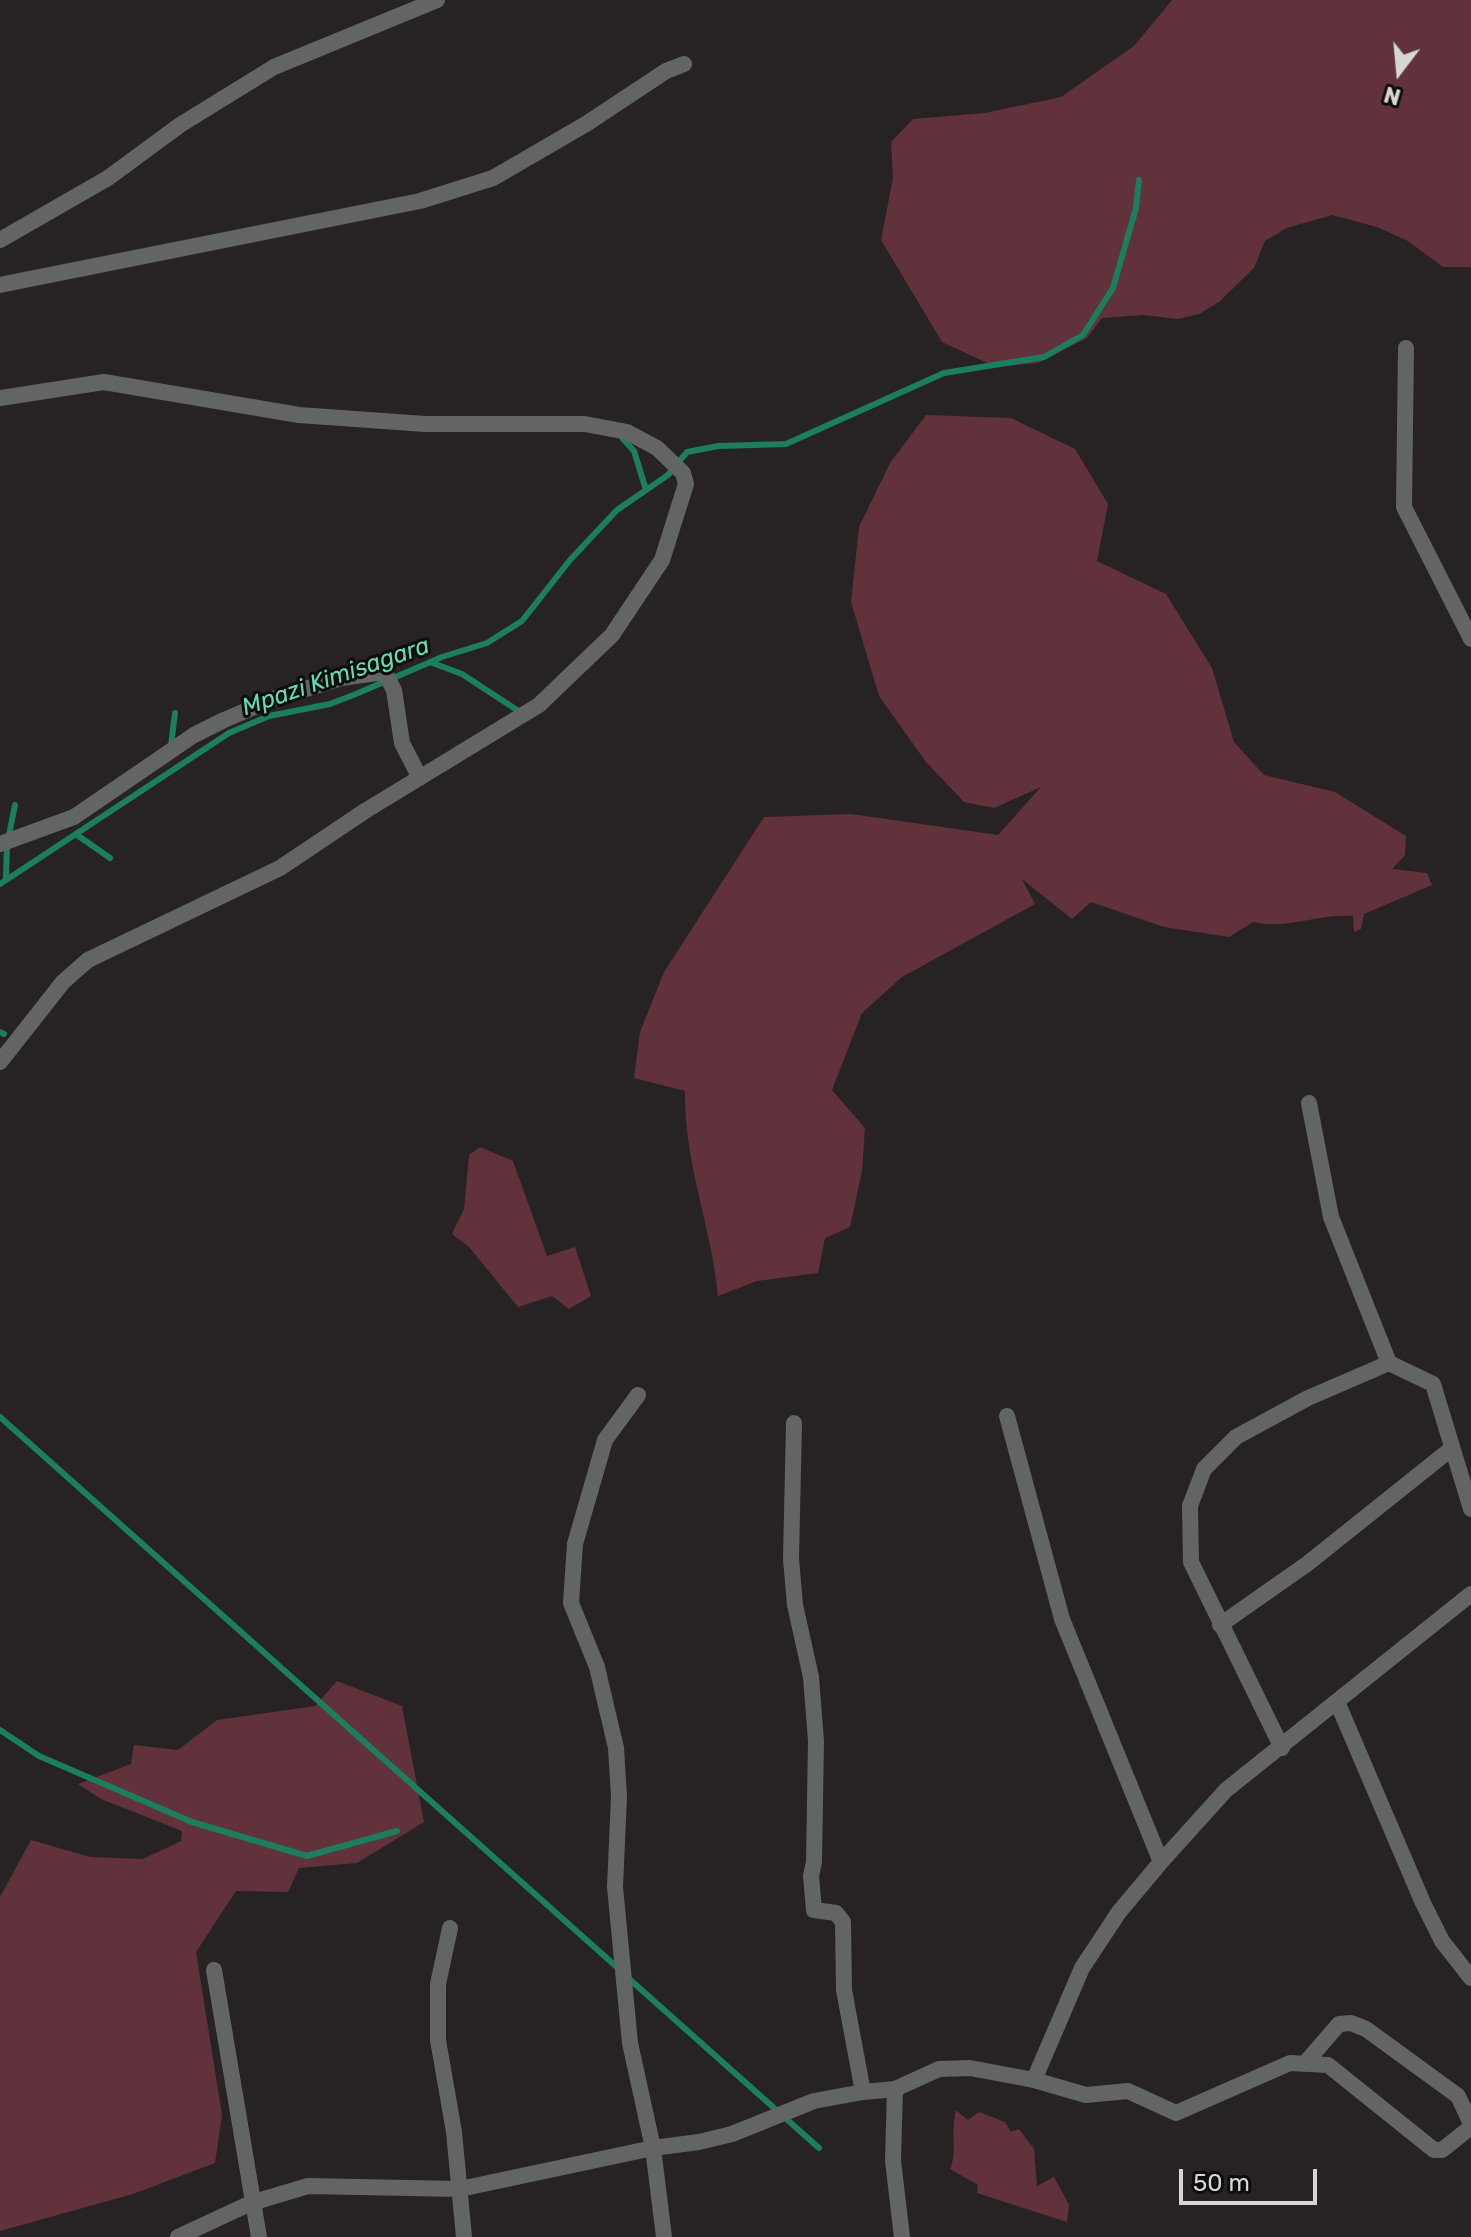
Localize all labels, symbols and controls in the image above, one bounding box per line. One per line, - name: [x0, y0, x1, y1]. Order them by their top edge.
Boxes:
- north arrow: [1359, 32, 1439, 112]
- text: N: [1381, 80, 1404, 111]
- water label: Mpazi Kimisagara: [238, 631, 434, 723]
- scale bar: [1183, 2153, 1321, 2203]
- text: 50 m: [1193, 2169, 1250, 2197]

